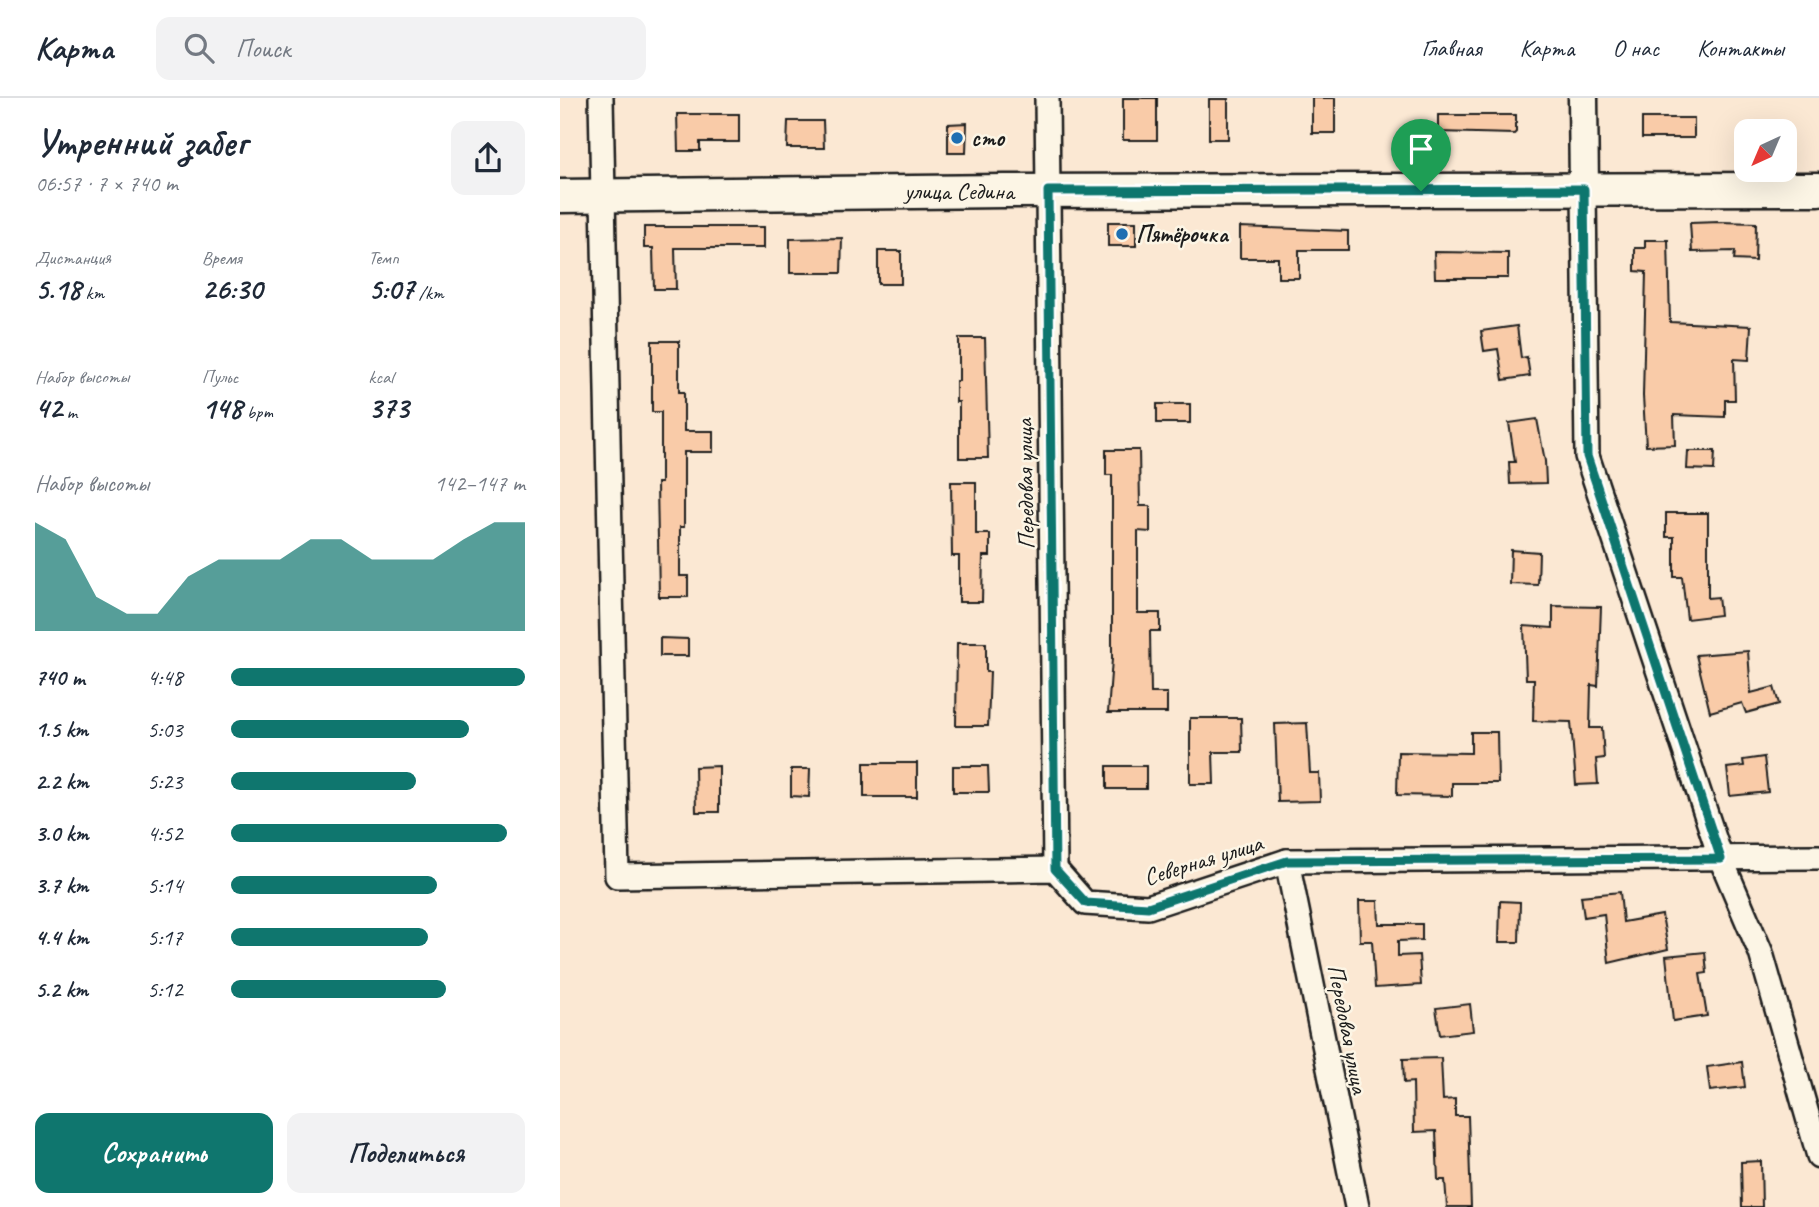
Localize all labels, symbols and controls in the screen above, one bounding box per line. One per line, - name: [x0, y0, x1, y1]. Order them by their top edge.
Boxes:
- search box: [156, 17, 646, 80]
- text: Карта: [35, 27, 114, 69]
- icon: search: [180, 29, 218, 67]
- text: Поиск: [236, 32, 290, 65]
- text: Главная: [1421, 33, 1482, 63]
- text: Карта: [1520, 33, 1574, 63]
- text: О нас: [1612, 33, 1659, 63]
- text: Контакты: [1697, 33, 1784, 63]
- text: Утренний забег: [35, 119, 247, 166]
- pin: [1391, 119, 1451, 191]
- north arrow: [1734, 119, 1797, 182]
- map controls: [1734, 119, 1797, 182]
- button: share: [451, 121, 525, 195]
- place label: сто: [971, 123, 1006, 153]
- marker: сто: [949, 130, 965, 146]
- icon: arrive: [1402, 130, 1440, 168]
- text: 06:57 · 7 × 740 m: [35, 169, 178, 198]
- street label: улица Седина: [902, 176, 1016, 206]
- place label: Пятёрочка: [1136, 219, 1229, 249]
- marker: Пятёрочка: [1114, 226, 1130, 242]
- text: Дистанция: [35, 246, 111, 270]
- text: Время: [202, 246, 242, 270]
- text: Темп: [368, 246, 399, 270]
- text: 5.18: [35, 270, 81, 308]
- text: 26:30: [202, 270, 262, 308]
- text: 5:07: [368, 270, 414, 308]
- text: km: [81, 281, 104, 305]
- text: /km: [414, 281, 444, 305]
- text: Набор высоты: [35, 365, 129, 389]
- text: Пульс: [202, 365, 238, 389]
- text: kcal: [368, 365, 393, 389]
- text: 42: [35, 389, 62, 427]
- text: 148: [202, 389, 242, 427]
- text: 373: [368, 389, 409, 427]
- text: m: [62, 400, 77, 424]
- text: bpm: [242, 400, 273, 424]
- street label: Передовая улица: [1009, 417, 1041, 550]
- text: Набор высоты: [35, 469, 149, 498]
- text: 142–147 m: [434, 469, 525, 498]
- text: 740 m: [35, 663, 85, 692]
- text: 4:48: [147, 663, 183, 692]
- text: 1.5 km: [35, 715, 88, 744]
- text: 5:03: [147, 715, 183, 744]
- text: 2.2 km: [35, 767, 89, 796]
- text: 5:23: [147, 767, 183, 796]
- text: 3.0 km: [35, 819, 89, 848]
- text: 4:52: [147, 819, 183, 848]
- street label: Северная улица: [1140, 827, 1267, 892]
- text: 3.7 km: [35, 871, 88, 900]
- text: 5:14: [147, 871, 183, 900]
- text: 4.4 km: [35, 923, 89, 952]
- text: 5:17: [147, 923, 183, 952]
- street label: Передовая улица: [1321, 962, 1375, 1097]
- text: 5.2 km: [35, 975, 88, 1004]
- text: 5:12: [147, 975, 183, 1004]
- button: Сохранить: [35, 1113, 273, 1193]
- button: Поделиться: [287, 1113, 525, 1193]

